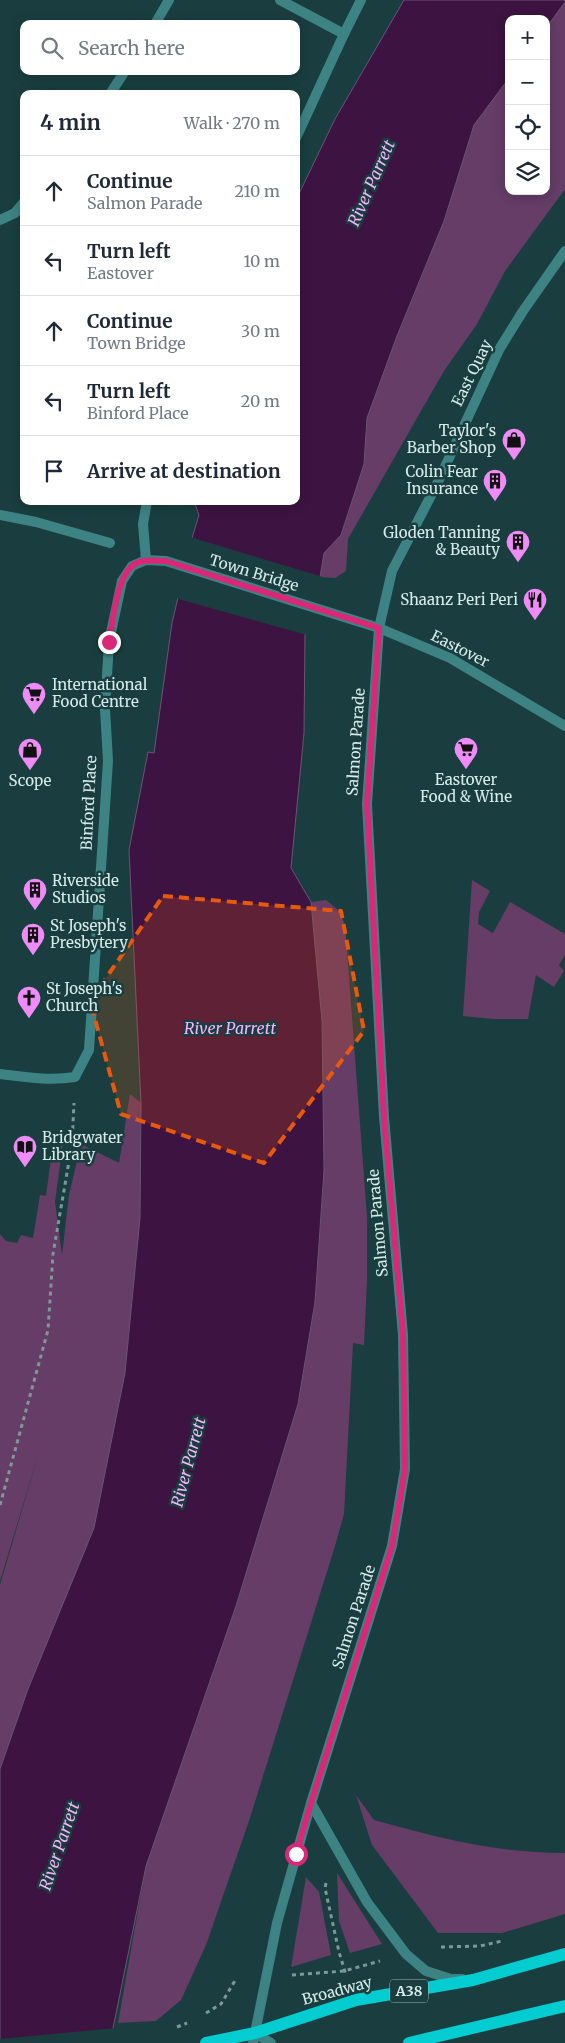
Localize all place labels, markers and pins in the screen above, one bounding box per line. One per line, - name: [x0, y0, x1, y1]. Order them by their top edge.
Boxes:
- place label: Taylor's Barber Shop: [407, 421, 496, 457]
- shop icon: Taylor's Barber Shop: [501, 427, 527, 461]
- place label: Colin Fear Insurance: [406, 462, 478, 498]
- building icon: Colin Fear Insurance: [482, 468, 508, 502]
- place label: Gloden Tanning & Beauty: [383, 523, 500, 559]
- building icon: Gloden Tanning & Beauty: [505, 529, 531, 563]
- restaurant icon: Shaanz Peri Peri: [522, 587, 548, 621]
- place label: Shaanz Peri Peri: [400, 590, 518, 609]
- place label: International Food Centre: [52, 675, 148, 711]
- supermarket icon: International Food Centre: [21, 681, 47, 715]
- supermarket icon: Eastover Food & Wine: [453, 736, 479, 770]
- shop icon: Scope: [17, 737, 43, 771]
- place label: Eastover Food & Wine: [420, 770, 512, 806]
- place label: Scope: [9, 771, 52, 790]
- place label: Riverside Studios: [52, 871, 119, 907]
- building icon: Riverside Studios: [22, 877, 48, 911]
- place label: St Joseph's Presbytery: [50, 916, 128, 952]
- building icon: St Joseph's Presbytery: [20, 922, 46, 956]
- place label: St Joseph's Church: [46, 979, 122, 1015]
- church icon: St Joseph's Church: [16, 985, 42, 1019]
- place label: Bridgwater Library: [42, 1128, 123, 1164]
- library icon: Bridgwater Library: [12, 1134, 38, 1168]

